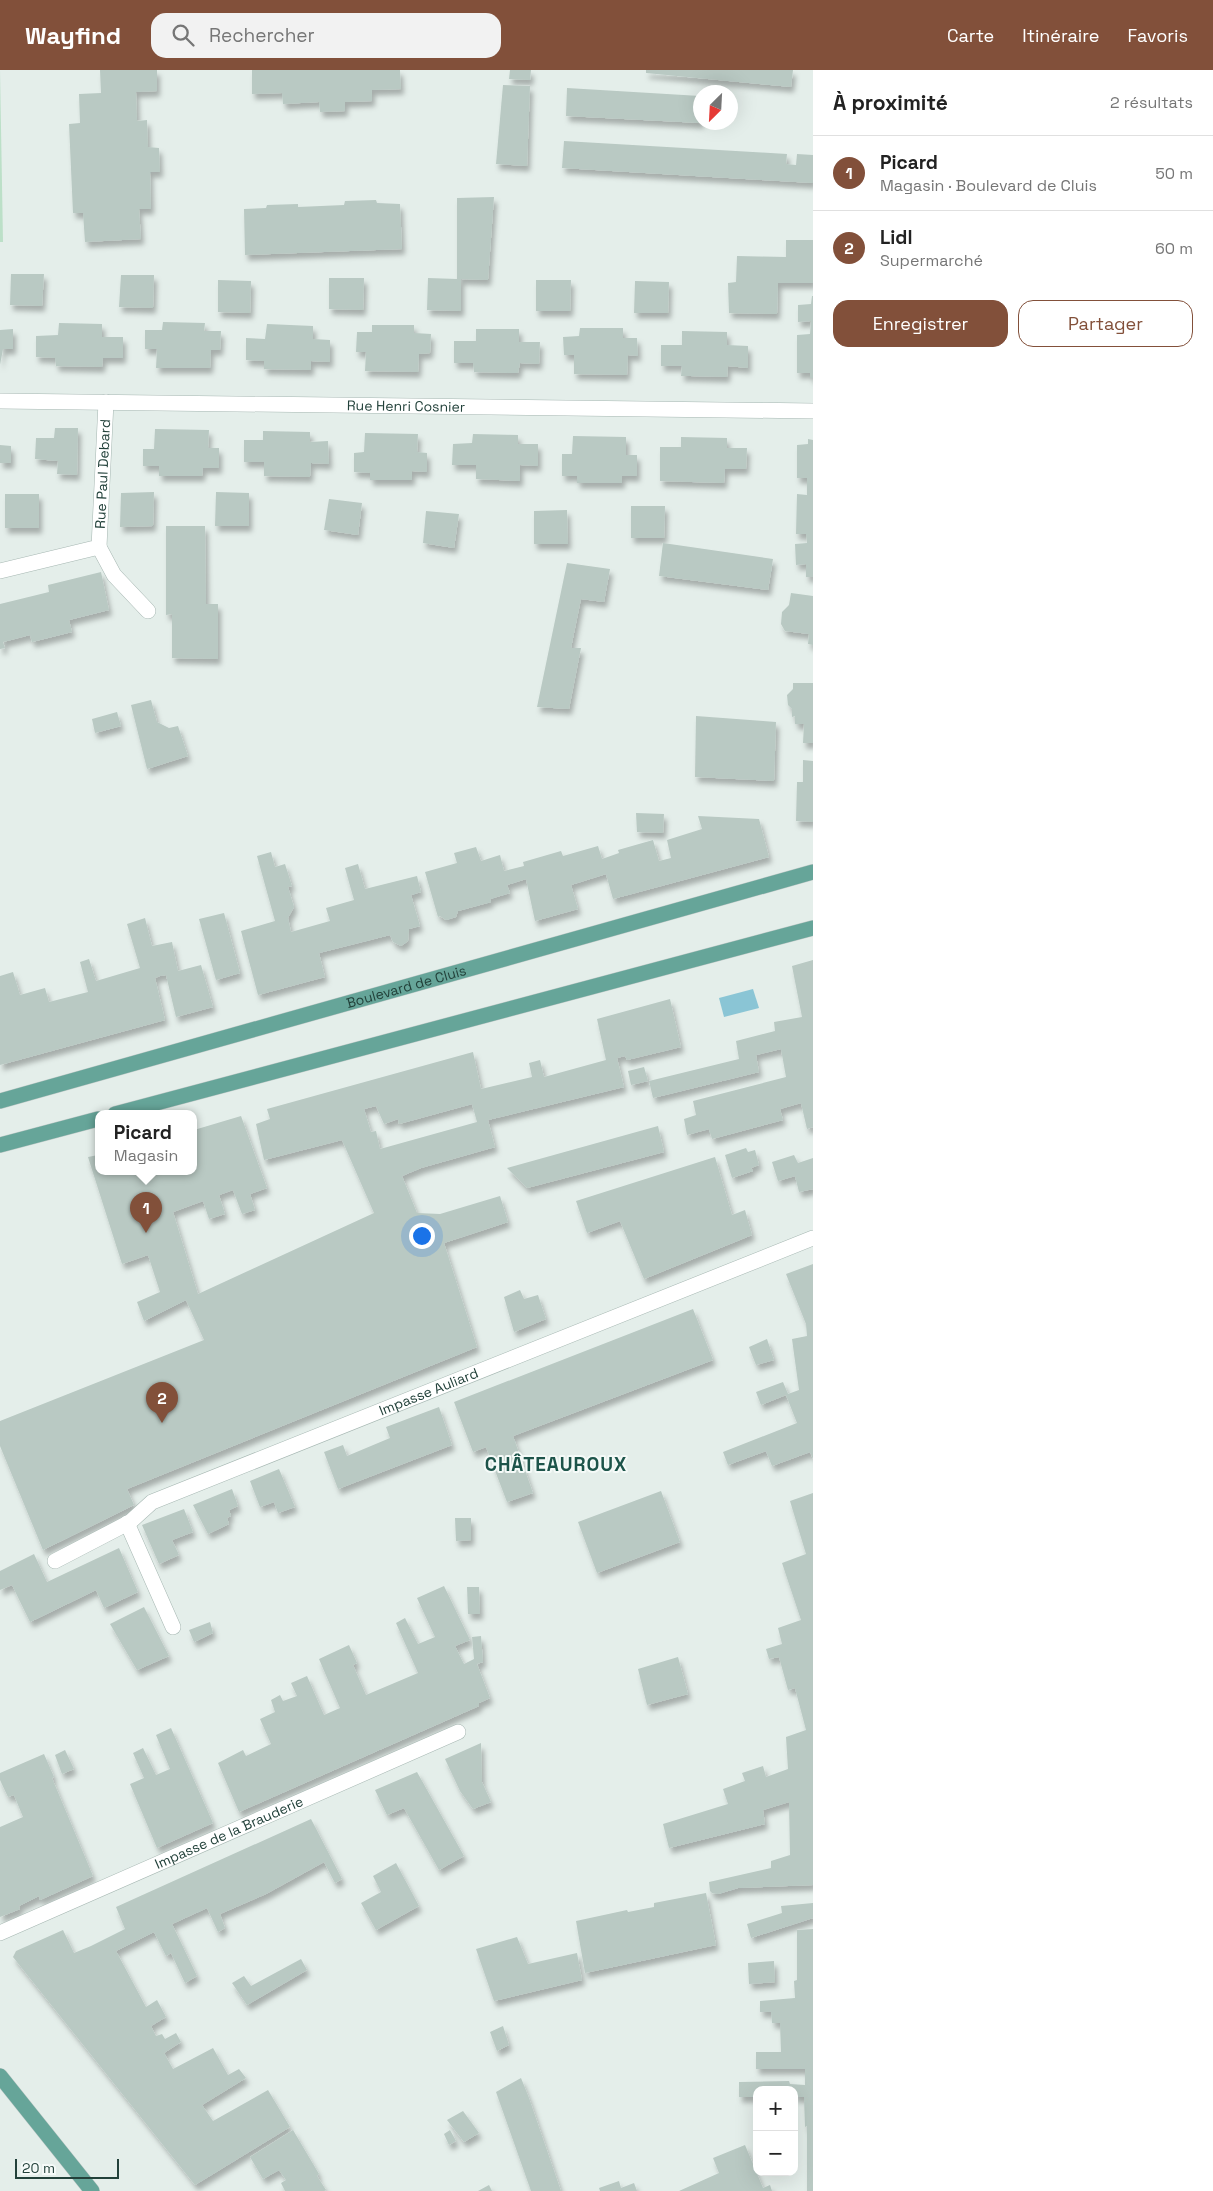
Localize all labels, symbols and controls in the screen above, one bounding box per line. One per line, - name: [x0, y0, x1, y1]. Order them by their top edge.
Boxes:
- search box: [151, 13, 501, 58]
- text: Wayfind: [25, 20, 121, 51]
- icon: search: [169, 21, 197, 49]
- text: Rechercher: [209, 23, 315, 48]
- text: Carte: [947, 24, 994, 47]
- text: Itinéraire: [1022, 24, 1099, 47]
- text: Favoris: [1127, 24, 1188, 47]
- north arrow: [693, 85, 738, 130]
- text: À proximité: [833, 89, 948, 116]
- text: 2 résultats: [1110, 92, 1193, 113]
- text: Picard: [880, 150, 938, 175]
- text: 1: [845, 163, 853, 184]
- text: 50 m: [1155, 163, 1193, 184]
- text: Magasin · Boulevard de Cluis: [880, 175, 1097, 196]
- text: Lidl: [880, 225, 913, 250]
- text: 2: [844, 238, 854, 259]
- text: 60 m: [1155, 238, 1193, 259]
- text: Supermarché: [880, 250, 983, 271]
- button: Enregistrer: [833, 300, 1008, 347]
- button: Partager: [1018, 300, 1193, 347]
- street label: Rue Henri Cosnier: [347, 396, 465, 416]
- street label: Rue Paul Debard: [91, 419, 114, 529]
- street label: Boulevard de Cluis: [344, 961, 468, 1012]
- popup: [95, 1110, 197, 1175]
- text: Picard: [114, 1120, 172, 1145]
- text: Magasin: [114, 1145, 178, 1166]
- pin: 1: [130, 1192, 162, 1233]
- your location: [409, 1223, 435, 1249]
- street label: Impasse Auliard: [376, 1364, 481, 1419]
- pin: 2: [146, 1382, 178, 1423]
- district label: CHÂTEAUROUX: [485, 1452, 627, 1477]
- street label: Impasse de la Brauderie: [152, 1792, 306, 1873]
- map controls: [753, 2086, 798, 2176]
- button: +: [753, 2086, 798, 2131]
- button: −: [753, 2131, 798, 2176]
- scale bar: [15, 2156, 119, 2179]
- text: 20 m: [22, 2159, 55, 2177]

